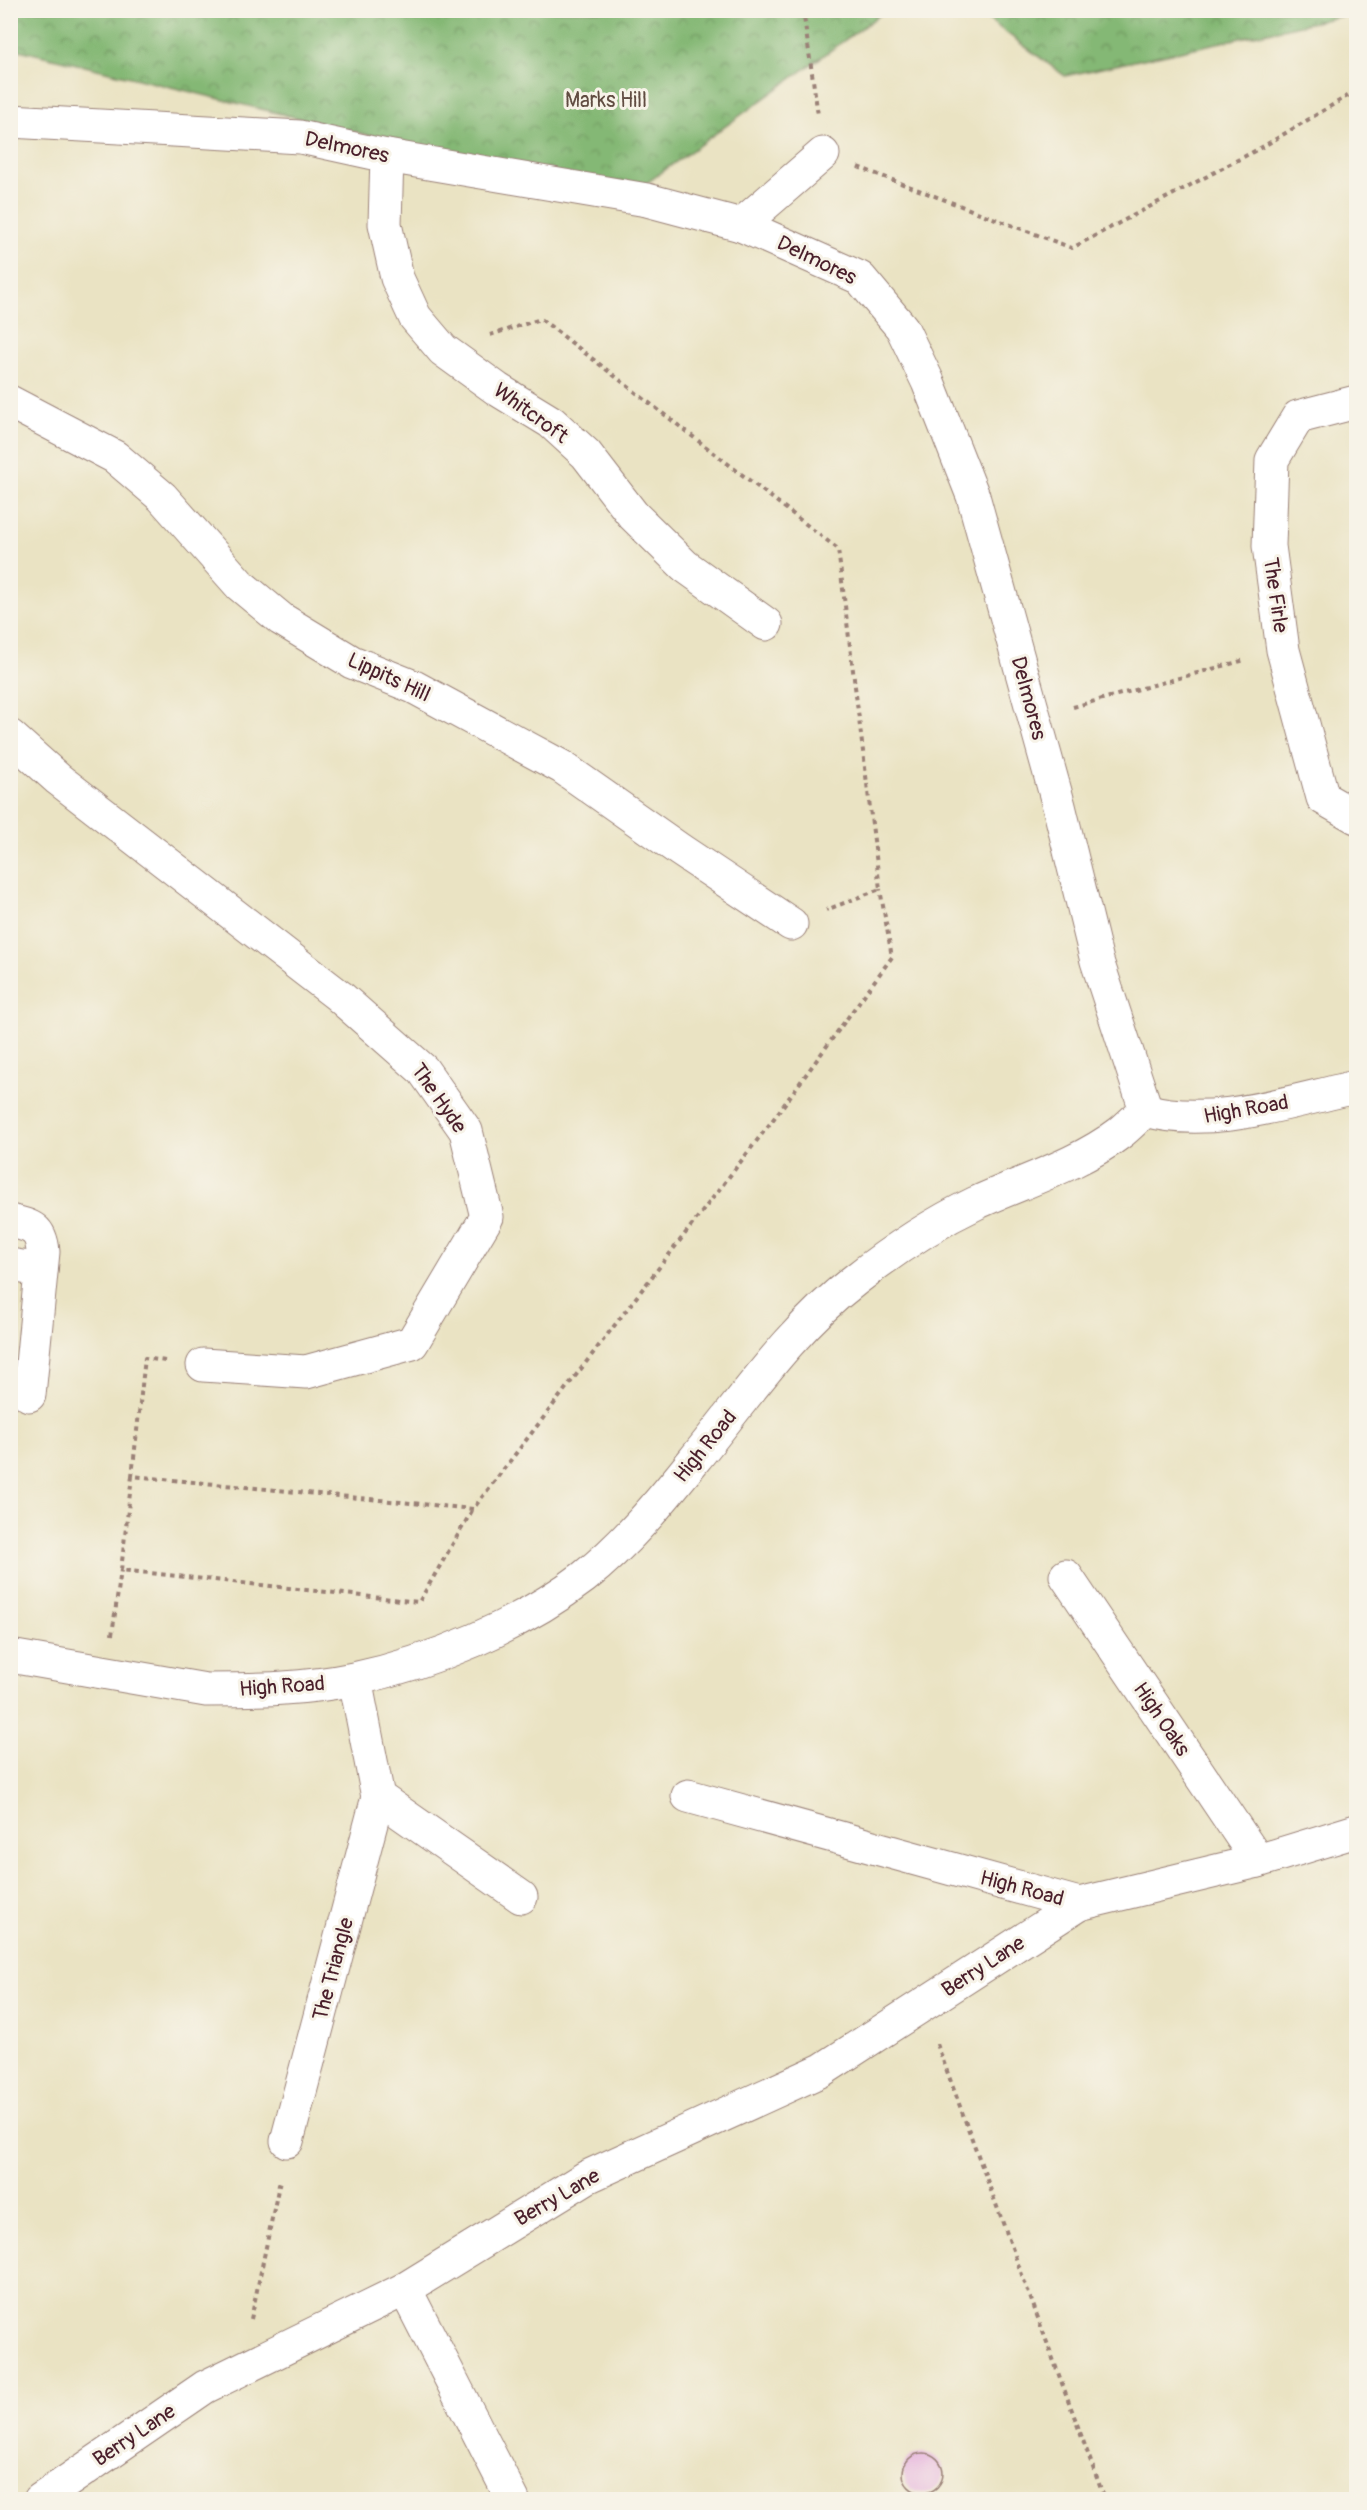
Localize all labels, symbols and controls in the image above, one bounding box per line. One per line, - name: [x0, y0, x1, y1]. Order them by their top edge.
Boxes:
- park label: Marks Hill: [565, 87, 647, 114]
- street label: Delmores: [302, 125, 392, 170]
- street label: Delmores: [773, 230, 862, 292]
- street label: Whitcroft: [488, 377, 574, 450]
- street label: The Firle: [1257, 556, 1294, 635]
- street label: Lippits Hill: [343, 647, 435, 708]
- street label: Delmores: [1004, 653, 1053, 743]
- street label: The Hyde: [405, 1058, 473, 1139]
- street label: High Road: [1202, 1089, 1291, 1130]
- street label: High Road: [668, 1405, 743, 1488]
- street label: High Road: [238, 1670, 326, 1703]
- street label: High Oaks: [1127, 1677, 1196, 1762]
- street label: High Road: [977, 1864, 1067, 1913]
- street label: The Triangle: [307, 1914, 360, 2024]
- street label: Berry Lane: [937, 1929, 1031, 2003]
- street label: Berry Lane: [510, 2162, 605, 2233]
- street label: Berry Lane: [88, 2398, 181, 2473]

